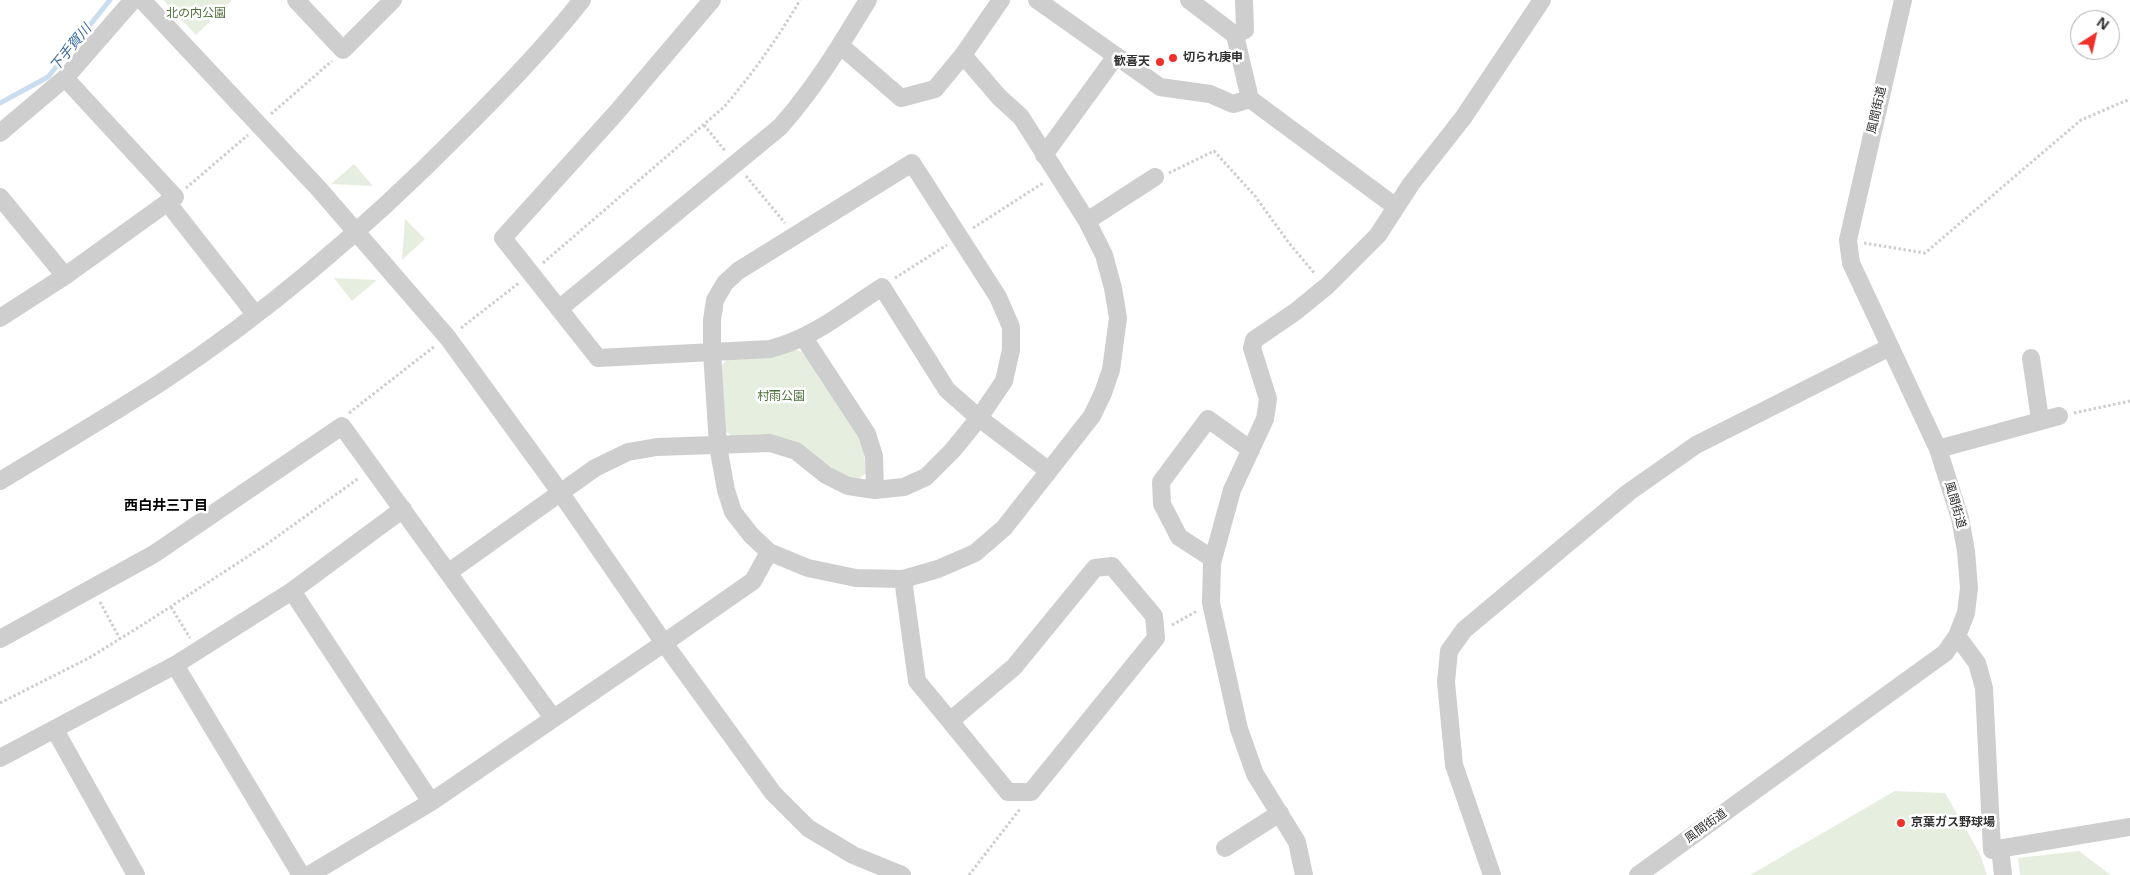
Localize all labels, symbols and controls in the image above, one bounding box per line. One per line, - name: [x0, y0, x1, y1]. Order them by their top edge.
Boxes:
- park label: 北の内公園: [166, 7, 226, 21]
- north arrow: [2070, 10, 2120, 60]
- text: N: [2093, 12, 2113, 34]
- water label: 下手賀川: [47, 21, 95, 75]
- place label: 切られ庚申: [1183, 51, 1243, 65]
- marker: 切られ庚申: [1167, 52, 1179, 64]
- place label: 歓喜天: [1114, 55, 1150, 69]
- marker: 歓喜天: [1154, 56, 1166, 68]
- street label: 風間街道: [1865, 85, 1889, 135]
- park label: 村雨公園: [757, 390, 805, 404]
- street label: 風間街道: [1941, 480, 1969, 530]
- district label: 西白井三丁目: [124, 498, 208, 514]
- street label: 風間街道: [1682, 806, 1730, 846]
- place label: 京葉ガス野球場: [1911, 816, 1995, 830]
- marker: 京葉ガス野球場: [1895, 817, 1907, 829]

